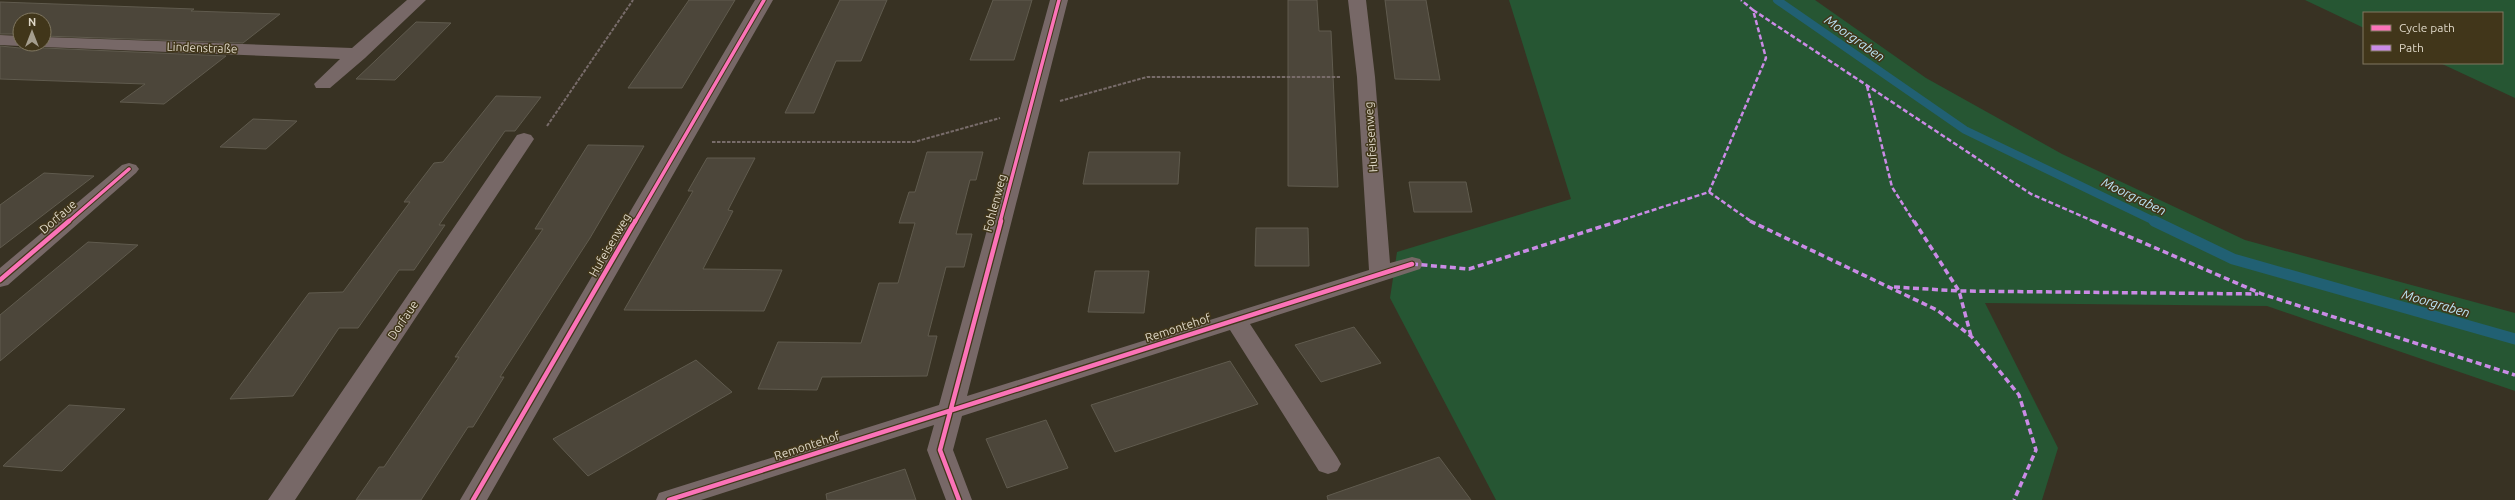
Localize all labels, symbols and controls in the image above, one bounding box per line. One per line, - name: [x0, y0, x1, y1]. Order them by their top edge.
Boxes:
- north arrow: [12, 12, 52, 52]
- water label: Moorgraben: [1822, 12, 1888, 64]
- legend: [2363, 12, 2503, 64]
- text: N: [28, 16, 36, 28]
- text: Cycle path: [2399, 21, 2455, 34]
- street label: Lindenstraße: [166, 40, 238, 55]
- text: Path: [2399, 41, 2424, 54]
- street label: Hufeisenweg: [1362, 101, 1379, 173]
- street label: Fohlenweg: [981, 172, 1009, 233]
- water label: Moorgraben: [2100, 174, 2168, 218]
- street label: Dorfaue: [37, 197, 79, 236]
- street label: Hufeisenweg: [586, 211, 633, 279]
- water label: Moorgraben: [2401, 287, 2471, 319]
- street label: Dorfaue: [385, 298, 420, 342]
- street label: Remontehof: [1143, 311, 1213, 344]
- street label: Remontehof: [772, 429, 842, 462]

